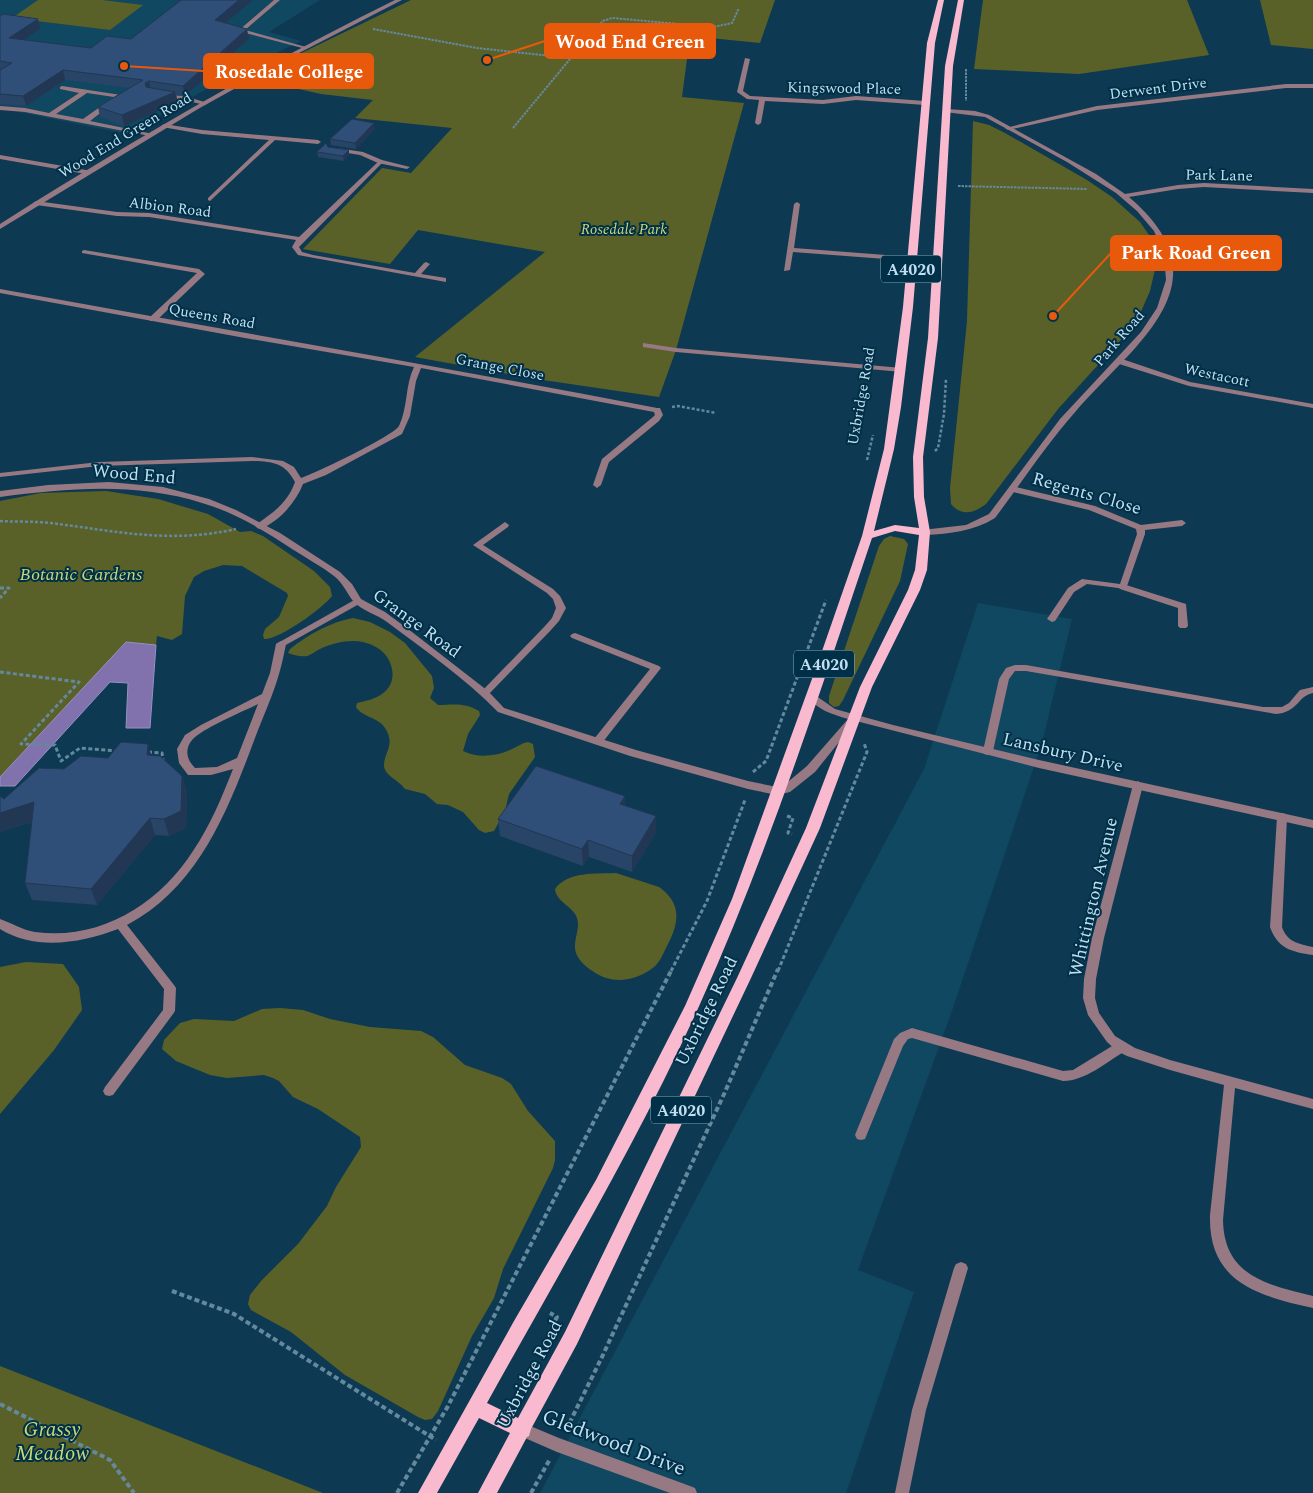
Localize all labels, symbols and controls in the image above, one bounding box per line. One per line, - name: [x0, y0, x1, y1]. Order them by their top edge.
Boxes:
- callout: Wood End Green: [545, 24, 715, 58]
- text: Wood End Green: [555, 28, 705, 57]
- callout: Rosedale College: [204, 54, 373, 88]
- text: Rosedale College: [215, 58, 363, 87]
- street label: Derwent Drive: [1108, 71, 1208, 106]
- street label: Kingswood Place: [787, 76, 901, 101]
- street label: Wood End Green Road: [54, 86, 196, 184]
- street label: Park Lane: [1185, 163, 1253, 188]
- street label: Albion Road: [127, 191, 213, 224]
- park label: Rosedale Park: [581, 218, 667, 241]
- callout: Park Road Green: [1111, 236, 1281, 270]
- text: Park Road Green: [1121, 239, 1271, 268]
- road number: A4020: [881, 255, 941, 282]
- street label: Queens Road: [167, 298, 257, 335]
- street label: Park Road: [1088, 305, 1151, 372]
- street label: Uxbridge Road: [842, 345, 881, 447]
- street label: Grange Close: [454, 348, 546, 387]
- street label: Westacott: [1182, 357, 1252, 394]
- street label: Wood End: [91, 457, 177, 492]
- street label: Regents Close: [1029, 465, 1145, 522]
- park label: Botanic Gardens: [20, 561, 143, 588]
- street label: Grange Road: [367, 582, 467, 665]
- road number: A4020: [794, 651, 854, 678]
- street label: Lansbury Drive: [1000, 726, 1126, 779]
- street label: Whittington Avenue: [1062, 815, 1125, 979]
- street label: Uxbridge Road: [668, 952, 745, 1071]
- road number: A4020: [651, 1096, 711, 1124]
- street label: Uxbridge Road: [490, 1315, 569, 1433]
- street label: Gledwood Drive: [537, 1401, 690, 1485]
- park label: Grassy Meadow: [15, 1414, 89, 1470]

